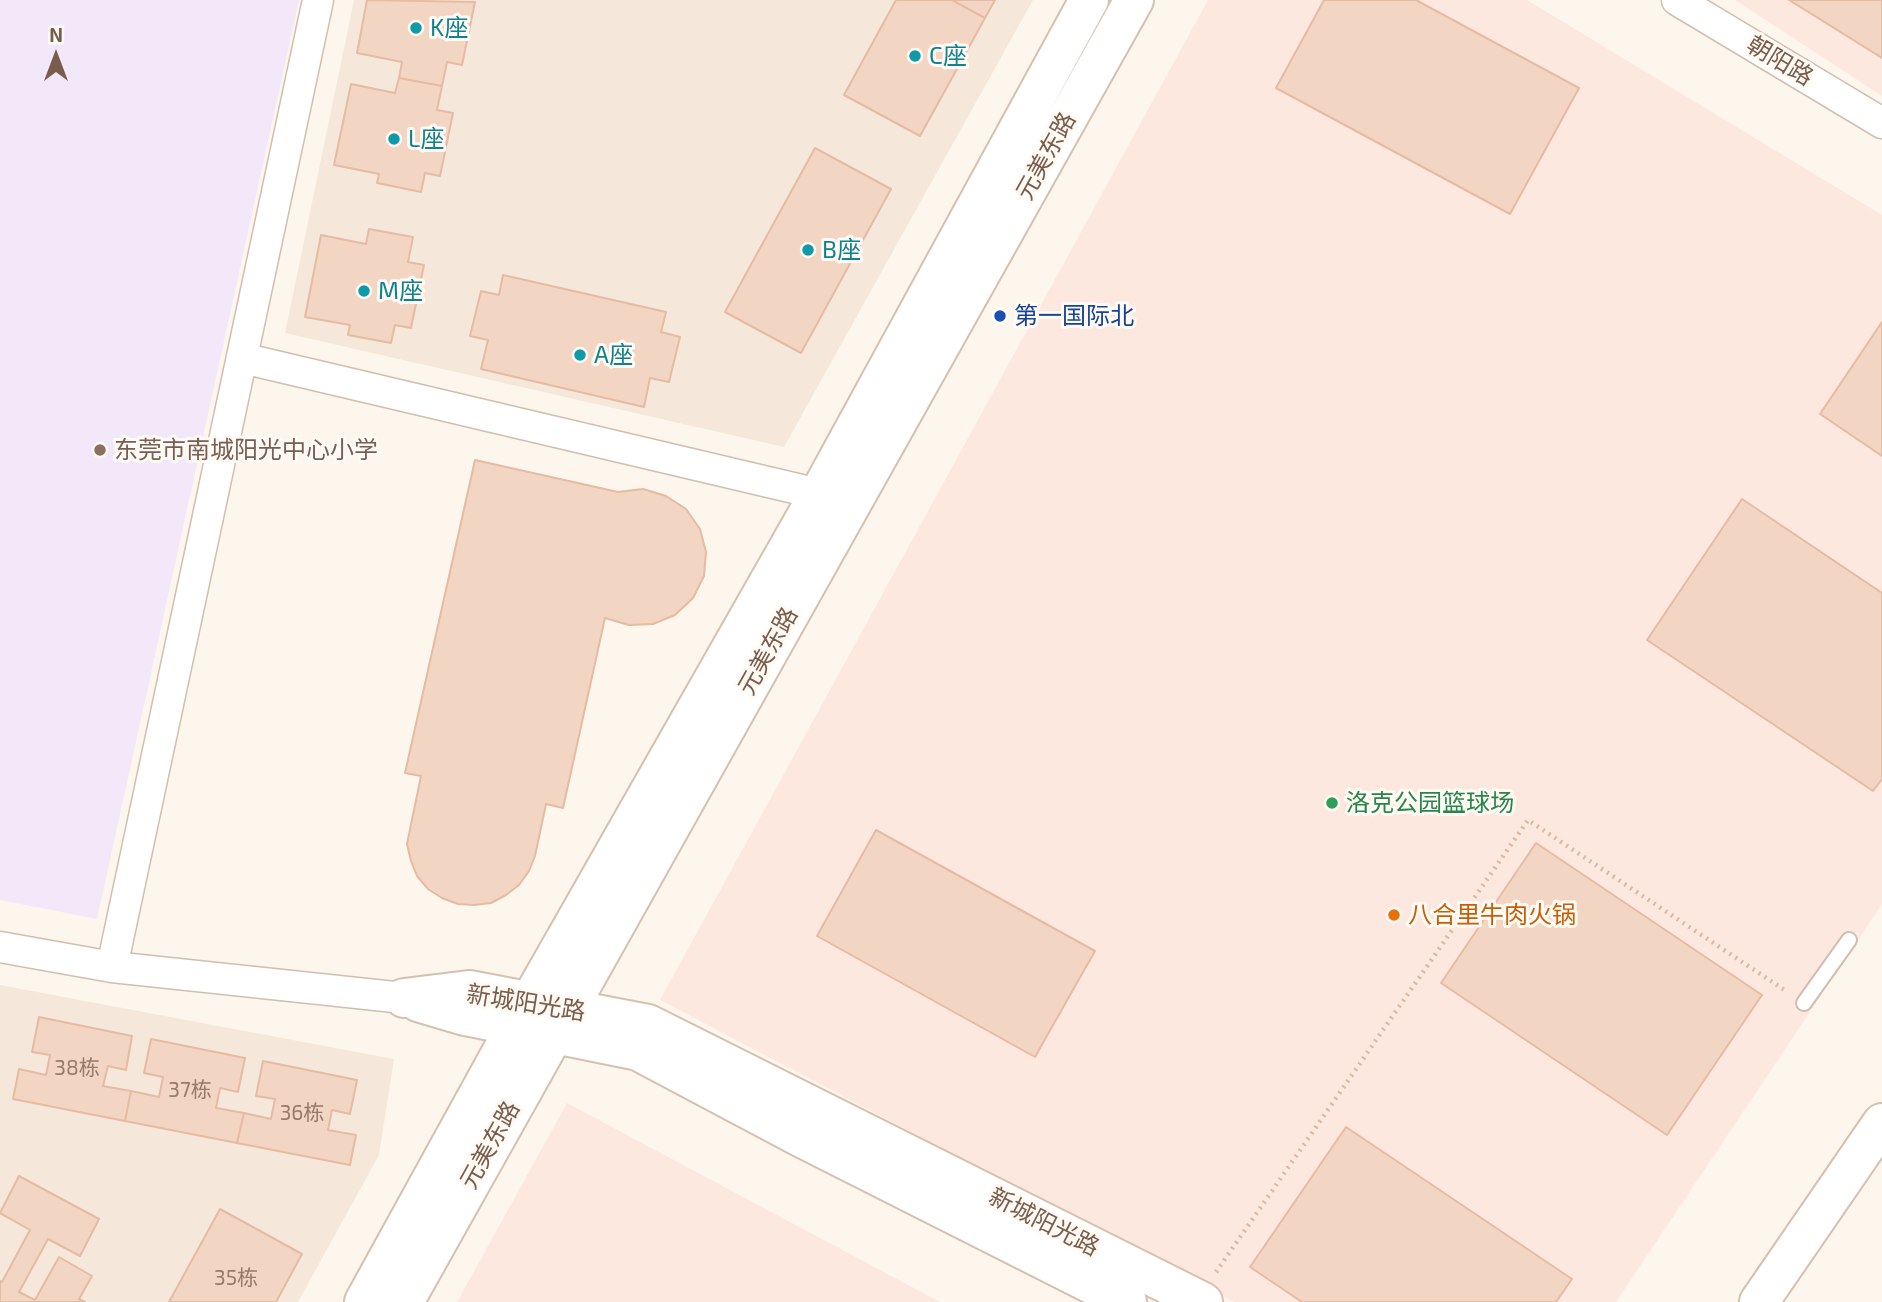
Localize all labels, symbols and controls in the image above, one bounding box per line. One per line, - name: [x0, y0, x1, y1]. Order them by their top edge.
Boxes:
- place label: K座: [430, 14, 468, 42]
- marker: K座: [408, 20, 424, 36]
- north arrow: [21, 21, 91, 91]
- text: N: [49, 23, 63, 46]
- street label: 朝阳路: [1742, 30, 1818, 92]
- place label: C座: [929, 42, 967, 70]
- marker: C座: [907, 48, 923, 64]
- street label: 元美东路: [1010, 107, 1082, 205]
- place label: L座: [408, 125, 444, 153]
- marker: L座: [386, 131, 402, 147]
- place label: B座: [822, 236, 861, 264]
- marker: B座: [800, 242, 816, 258]
- place label: M座: [378, 277, 423, 305]
- marker: M座: [356, 283, 372, 299]
- place label: 第一国际北: [1014, 302, 1134, 330]
- marker: 第一国际北: [992, 308, 1008, 324]
- place label: A座: [594, 341, 633, 369]
- marker: A座: [572, 347, 588, 363]
- place label: 东莞市南城阳光中心小学: [114, 436, 378, 464]
- marker: 东莞市南城阳光中心小学: [92, 442, 108, 458]
- street label: 元美东路: [732, 602, 804, 700]
- place label: 洛克公园篮球场: [1346, 789, 1514, 817]
- marker: 洛克公园篮球场: [1324, 795, 1340, 811]
- place label: 八合里牛肉火锅: [1408, 901, 1576, 929]
- marker: 八合里牛肉火锅: [1386, 907, 1402, 923]
- street label: 新城阳光路: [464, 979, 588, 1027]
- house number: 38栋: [54, 1055, 100, 1081]
- house number: 37栋: [168, 1077, 212, 1103]
- street label: 元美东路: [454, 1096, 526, 1194]
- house number: 36栋: [280, 1100, 324, 1126]
- street label: 新城阳光路: [984, 1182, 1104, 1262]
- house number: 35栋: [214, 1265, 258, 1291]

